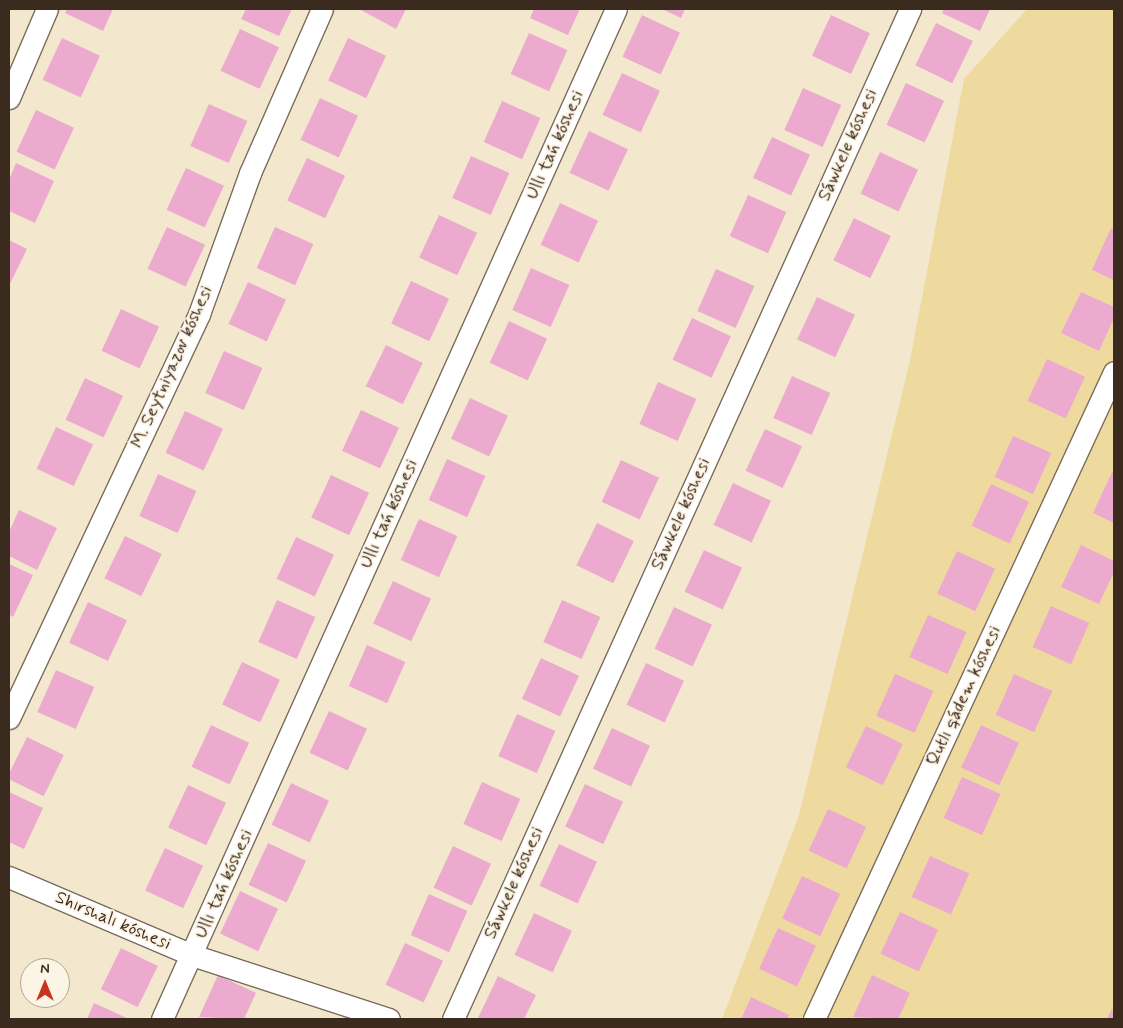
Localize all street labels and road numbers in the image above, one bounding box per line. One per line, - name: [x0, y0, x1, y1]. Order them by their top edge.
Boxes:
- street label: Sáwkele kóshesi: [814, 86, 882, 204]
- street label: Ullı tań kóshesi: [521, 87, 589, 203]
- street label: M. Seytniyazov kóshesi: [126, 282, 218, 452]
- street label: Sáwkele kóshesi: [647, 455, 715, 573]
- street label: Ullı tań kóshesi: [355, 456, 423, 572]
- street label: Qutlı qádem kóshesi: [922, 622, 1006, 770]
- street label: Sáwkele kóshesi: [480, 824, 548, 942]
- street label: Ullı tań kóshesi: [190, 826, 258, 942]
- street label: Shırshalı kóshesi: [52, 887, 174, 955]

